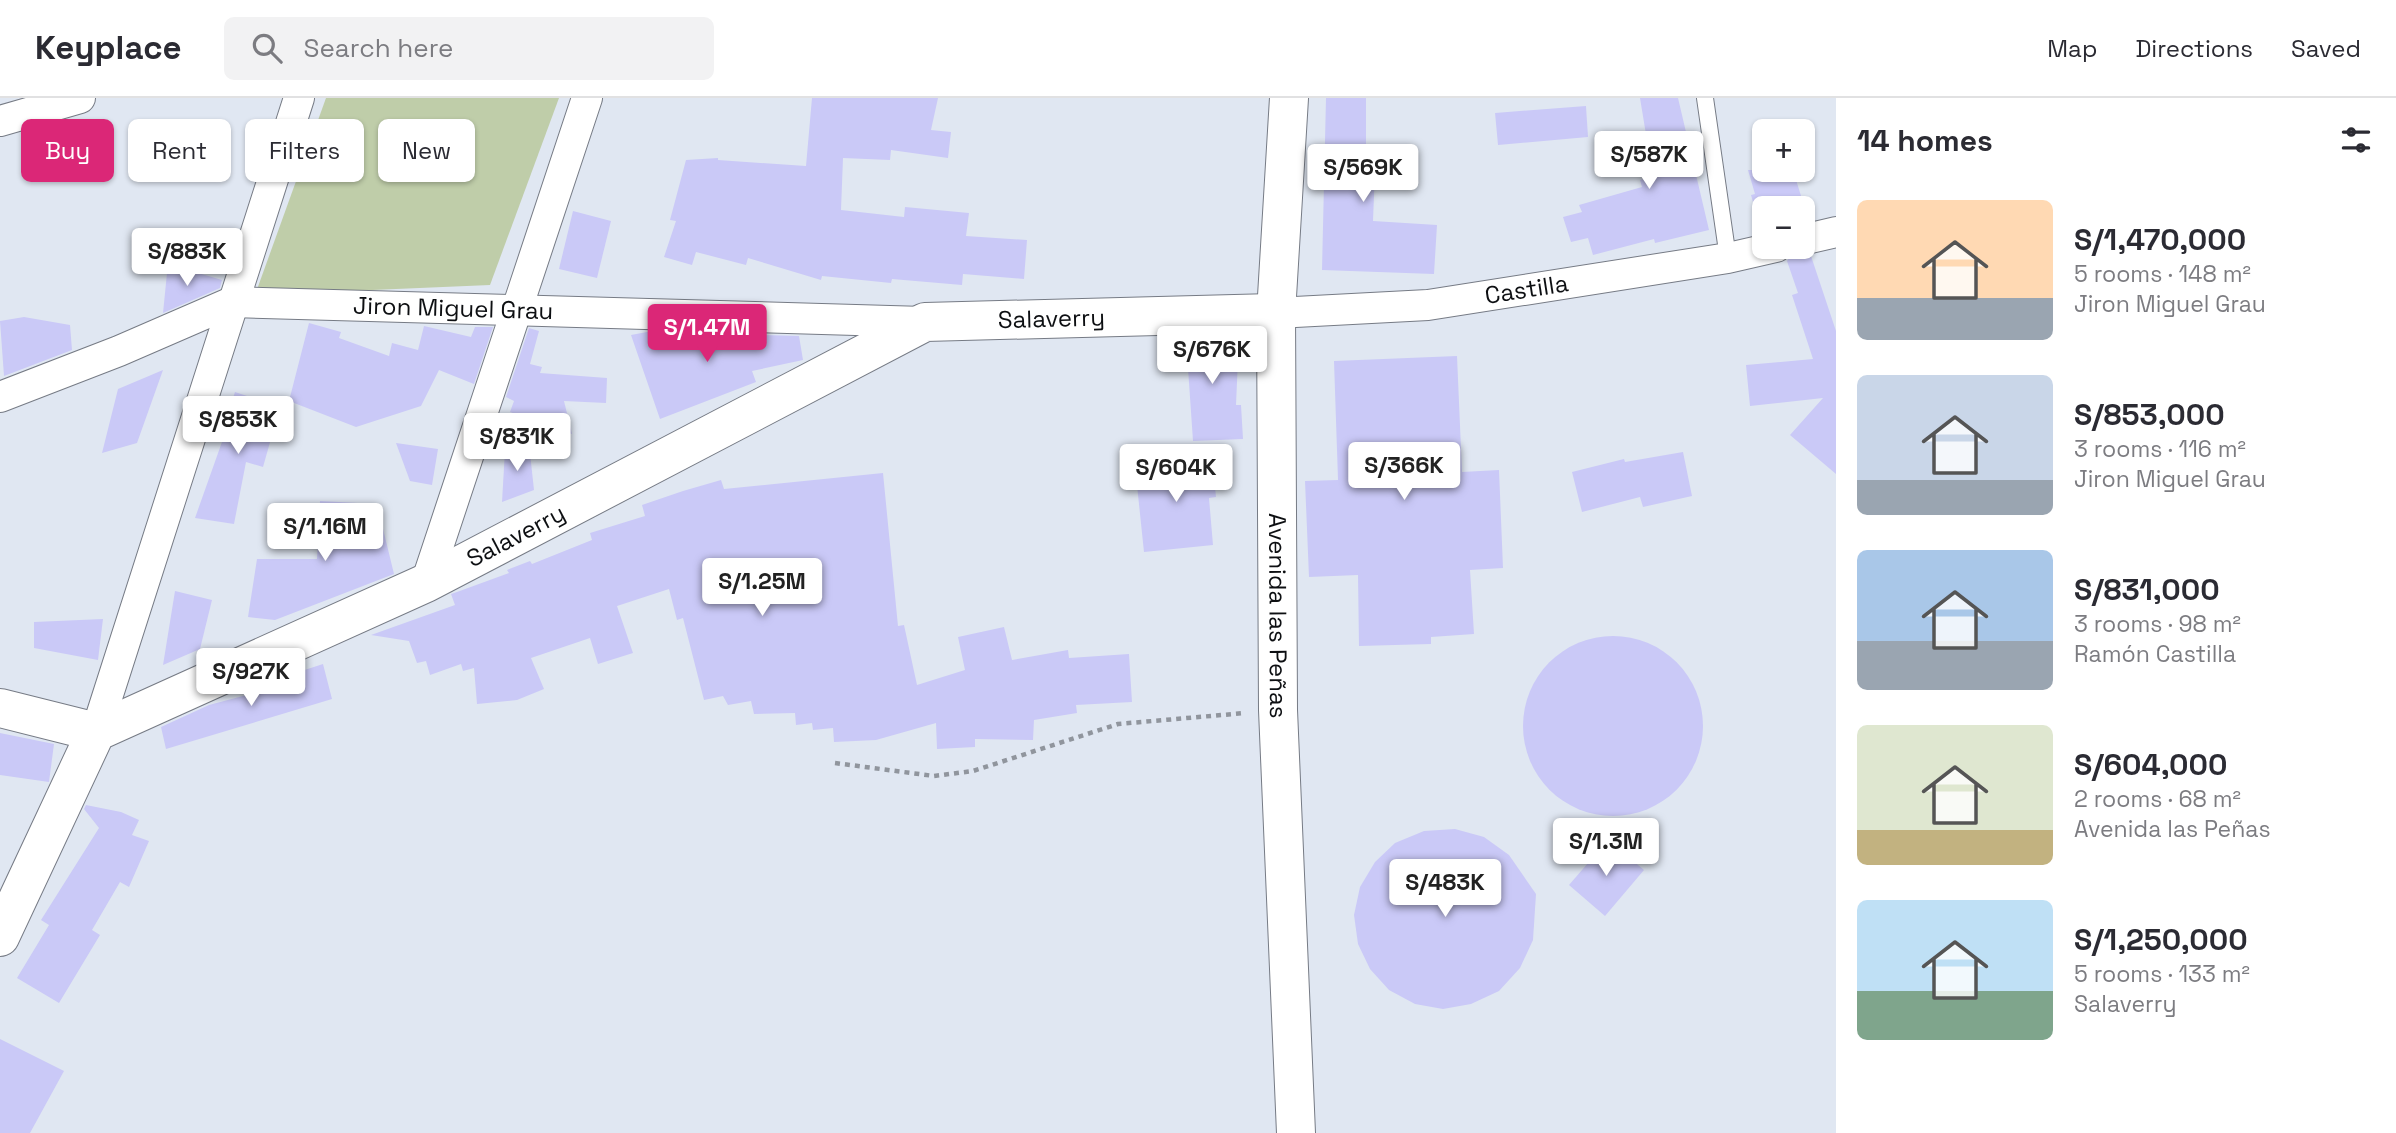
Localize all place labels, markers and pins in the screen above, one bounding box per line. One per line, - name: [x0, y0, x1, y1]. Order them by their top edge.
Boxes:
- pin: S/587K: [1592, 132, 1706, 191]
- pin: S/569K: [1306, 144, 1420, 204]
- pin: S/883K: [130, 228, 244, 288]
- pin: S/1.47M: [642, 304, 772, 364]
- pin: S/676K: [1155, 327, 1269, 386]
- pin: S/853K: [181, 396, 295, 456]
- pin: S/831K: [460, 414, 574, 473]
- pin: S/366K: [1347, 442, 1461, 502]
- pin: S/604K: [1119, 444, 1233, 504]
- pin: S/1.16M: [260, 504, 390, 563]
- pin: S/1.25M: [697, 559, 827, 618]
- pin: S/927K: [194, 648, 308, 708]
- pin: S/1.3M: [1549, 818, 1663, 878]
- pin: S/483K: [1388, 860, 1502, 919]

